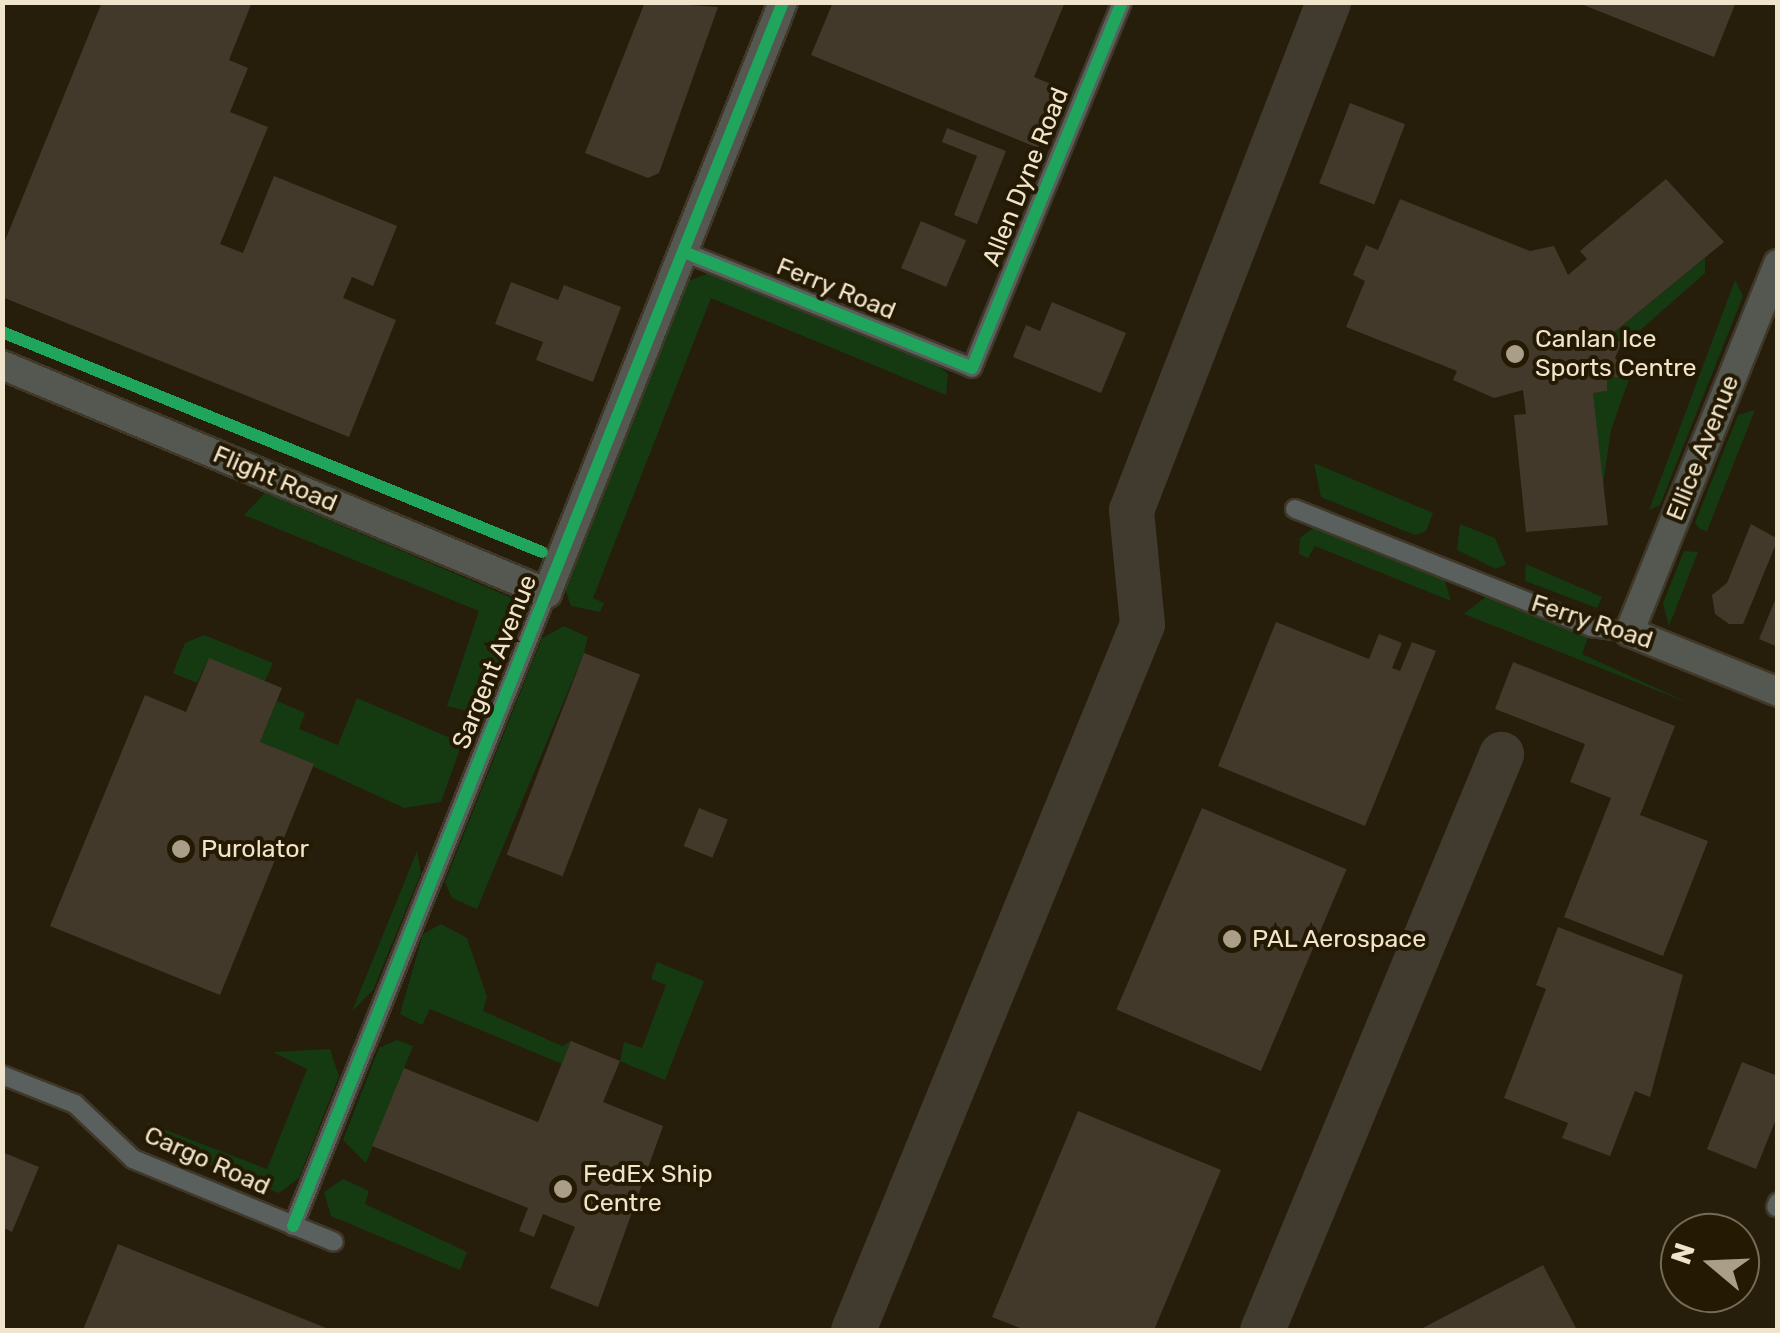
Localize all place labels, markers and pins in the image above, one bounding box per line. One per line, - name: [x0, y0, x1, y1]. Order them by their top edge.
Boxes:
- place label: Canlan Ice Sports Centre: [1535, 325, 1697, 384]
- marker: Canlan Ice Sports Centre: [1504, 343, 1526, 365]
- place label: Purolator: [201, 834, 309, 864]
- marker: Purolator: [170, 838, 192, 860]
- place label: PAL Aerospace: [1252, 924, 1427, 954]
- marker: PAL Aerospace: [1221, 928, 1243, 950]
- place label: FedEx Ship Centre: [583, 1160, 713, 1219]
- marker: FedEx Ship Centre: [552, 1178, 574, 1200]

